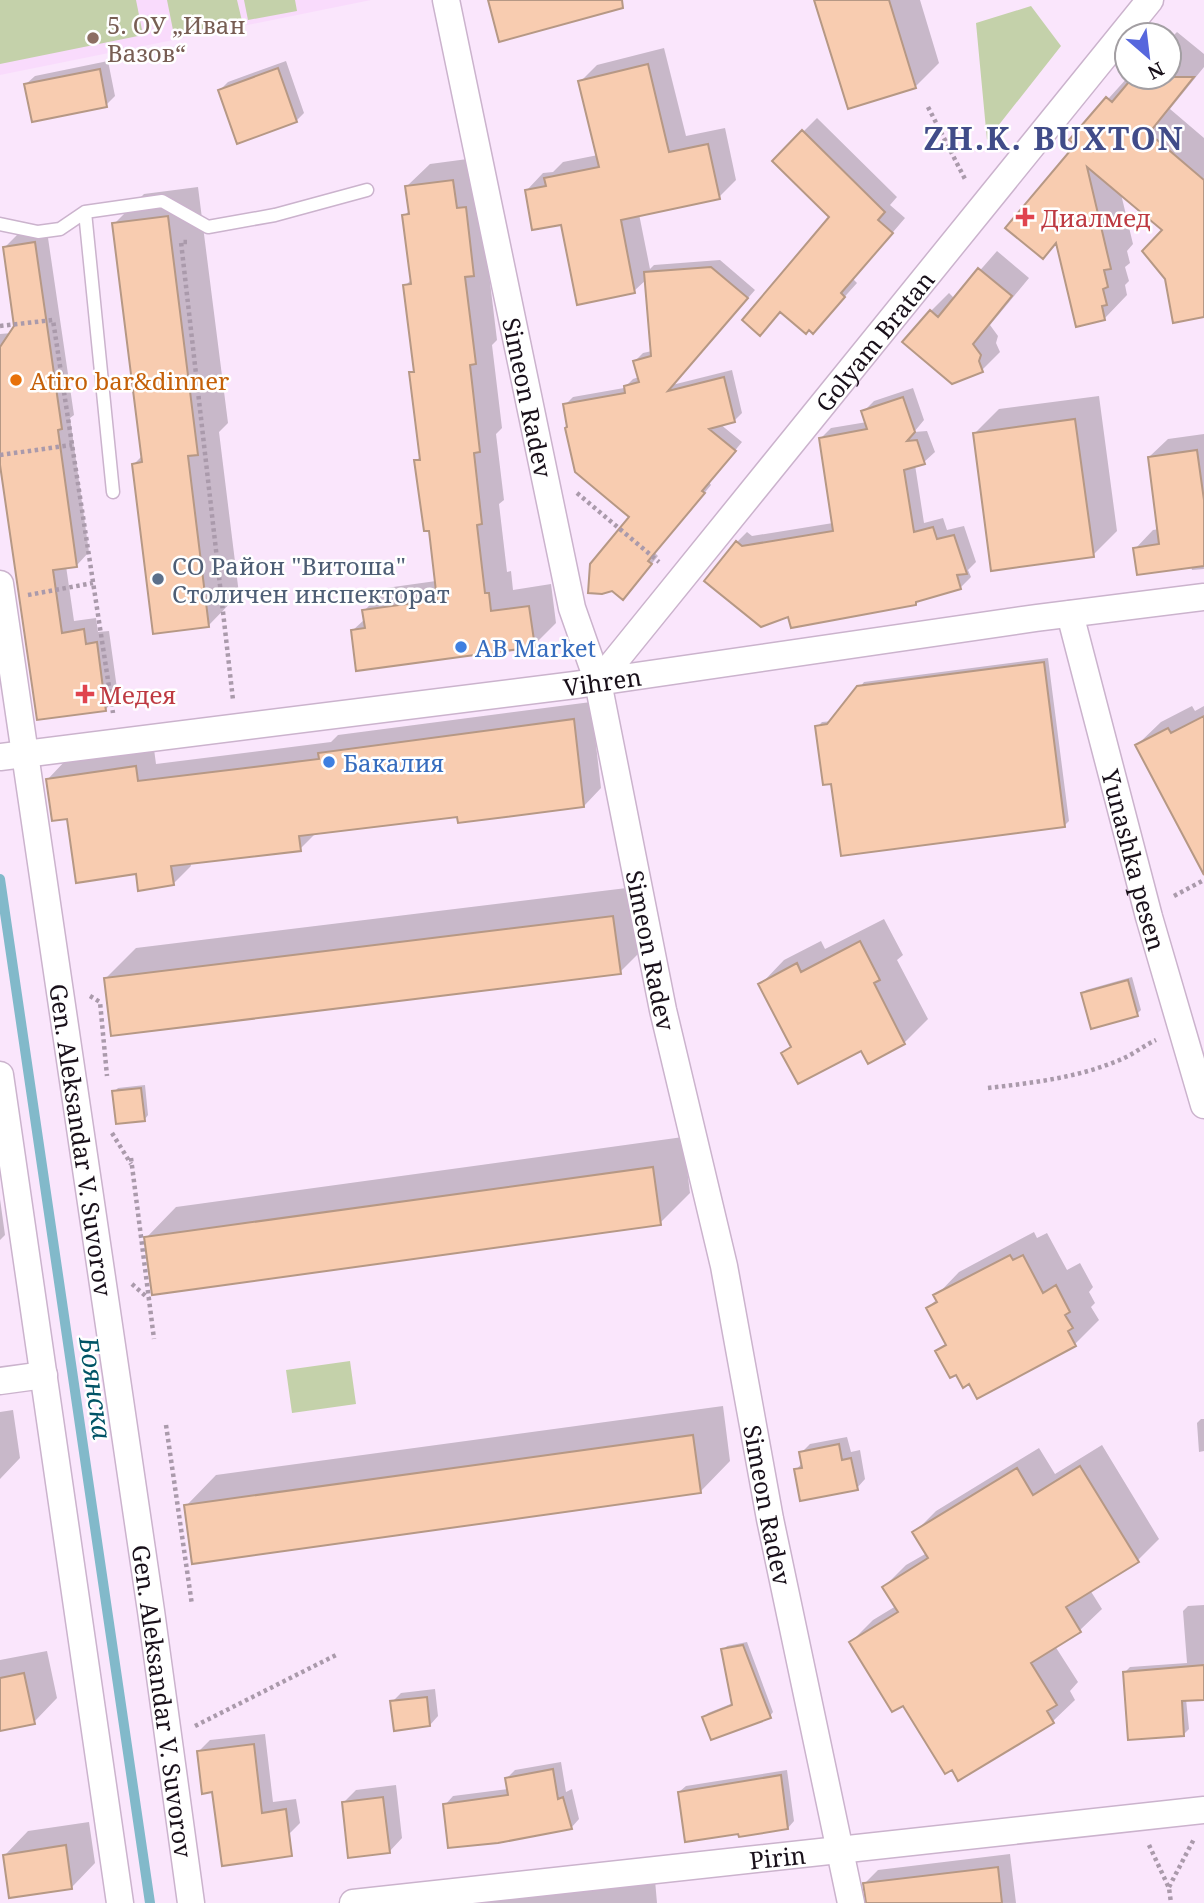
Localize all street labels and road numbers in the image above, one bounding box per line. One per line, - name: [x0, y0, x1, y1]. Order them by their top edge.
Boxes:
- street label: Golyam Bratan: [807, 264, 941, 418]
- street label: Simeon Radev: [496, 315, 561, 481]
- street label: Vihren: [561, 659, 644, 703]
- street label: Yunashka pesen: [1094, 765, 1174, 954]
- street label: Simeon Radev: [619, 867, 684, 1034]
- street label: Gen. Aleksandar V. Suvorov: [42, 981, 121, 1299]
- street label: Simeon Radev: [737, 1422, 800, 1588]
- street label: Gen. Aleksandar V. Suvorov: [125, 1542, 201, 1860]
- street label: Pirin: [748, 1837, 807, 1876]

